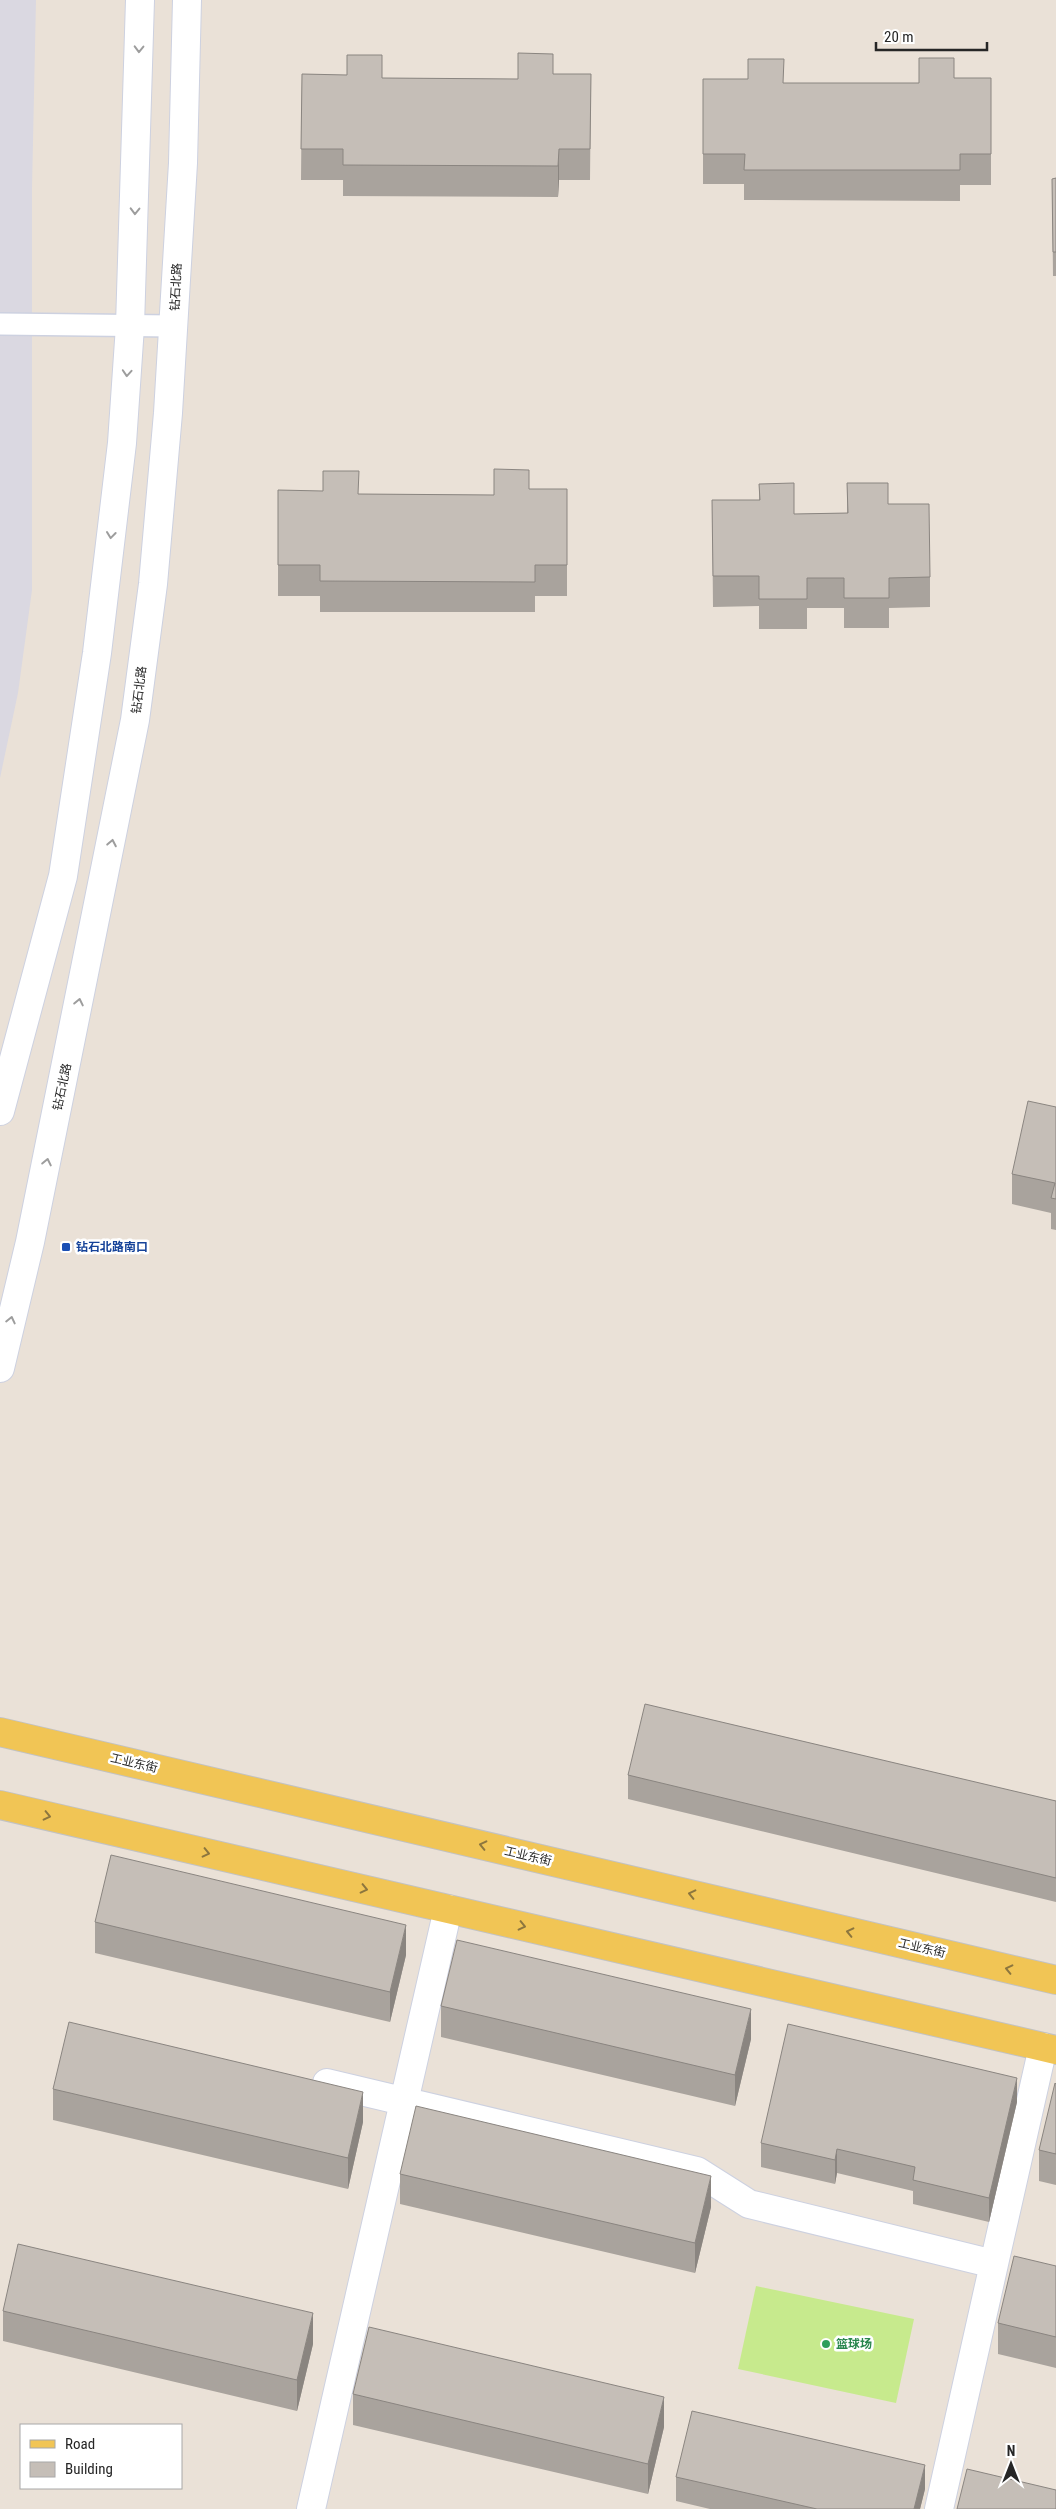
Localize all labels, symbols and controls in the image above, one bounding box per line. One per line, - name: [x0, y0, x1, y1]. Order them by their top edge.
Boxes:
- scale bar: [876, 20, 987, 52]
- text: 20 m: [884, 28, 914, 46]
- one-way arrow: [134, 45, 144, 53]
- one-way arrow: [130, 208, 140, 215]
- street label: 钻石北路: [168, 263, 184, 311]
- one-way arrow: [121, 370, 132, 378]
- one-way arrow: [106, 531, 117, 539]
- street label: 钻石北路: [129, 665, 149, 715]
- one-way arrow: [106, 839, 116, 848]
- one-way arrow: [73, 998, 84, 1007]
- street label: 钻石北路: [50, 1062, 74, 1112]
- one-way arrow: [41, 1157, 51, 1166]
- place label: 钻石北路南口: [76, 1240, 148, 1254]
- marker: 钻石北路南口: [60, 1241, 72, 1253]
- one-way arrow: [5, 1316, 16, 1325]
- street label: 工业东街: [109, 1751, 159, 1775]
- one-way arrow: [43, 1810, 52, 1821]
- one-way arrow: [478, 1840, 487, 1851]
- street label: 工业东街: [503, 1844, 553, 1868]
- one-way arrow: [201, 1847, 210, 1858]
- one-way arrow: [360, 1883, 369, 1894]
- one-way arrow: [688, 1889, 697, 1900]
- one-way arrow: [518, 1920, 527, 1931]
- one-way arrow: [846, 1927, 855, 1938]
- street label: 工业东街: [897, 1936, 947, 1960]
- one-way arrow: [1004, 1964, 1013, 1975]
- place label: 篮球场: [836, 2337, 872, 2351]
- marker: 篮球场: [820, 2338, 832, 2350]
- legend: [20, 2424, 182, 2489]
- text: Road: [65, 2435, 95, 2453]
- north arrow: [986, 2439, 1036, 2489]
- text: N: [1007, 2443, 1015, 2459]
- text: Building: [65, 2460, 113, 2478]

